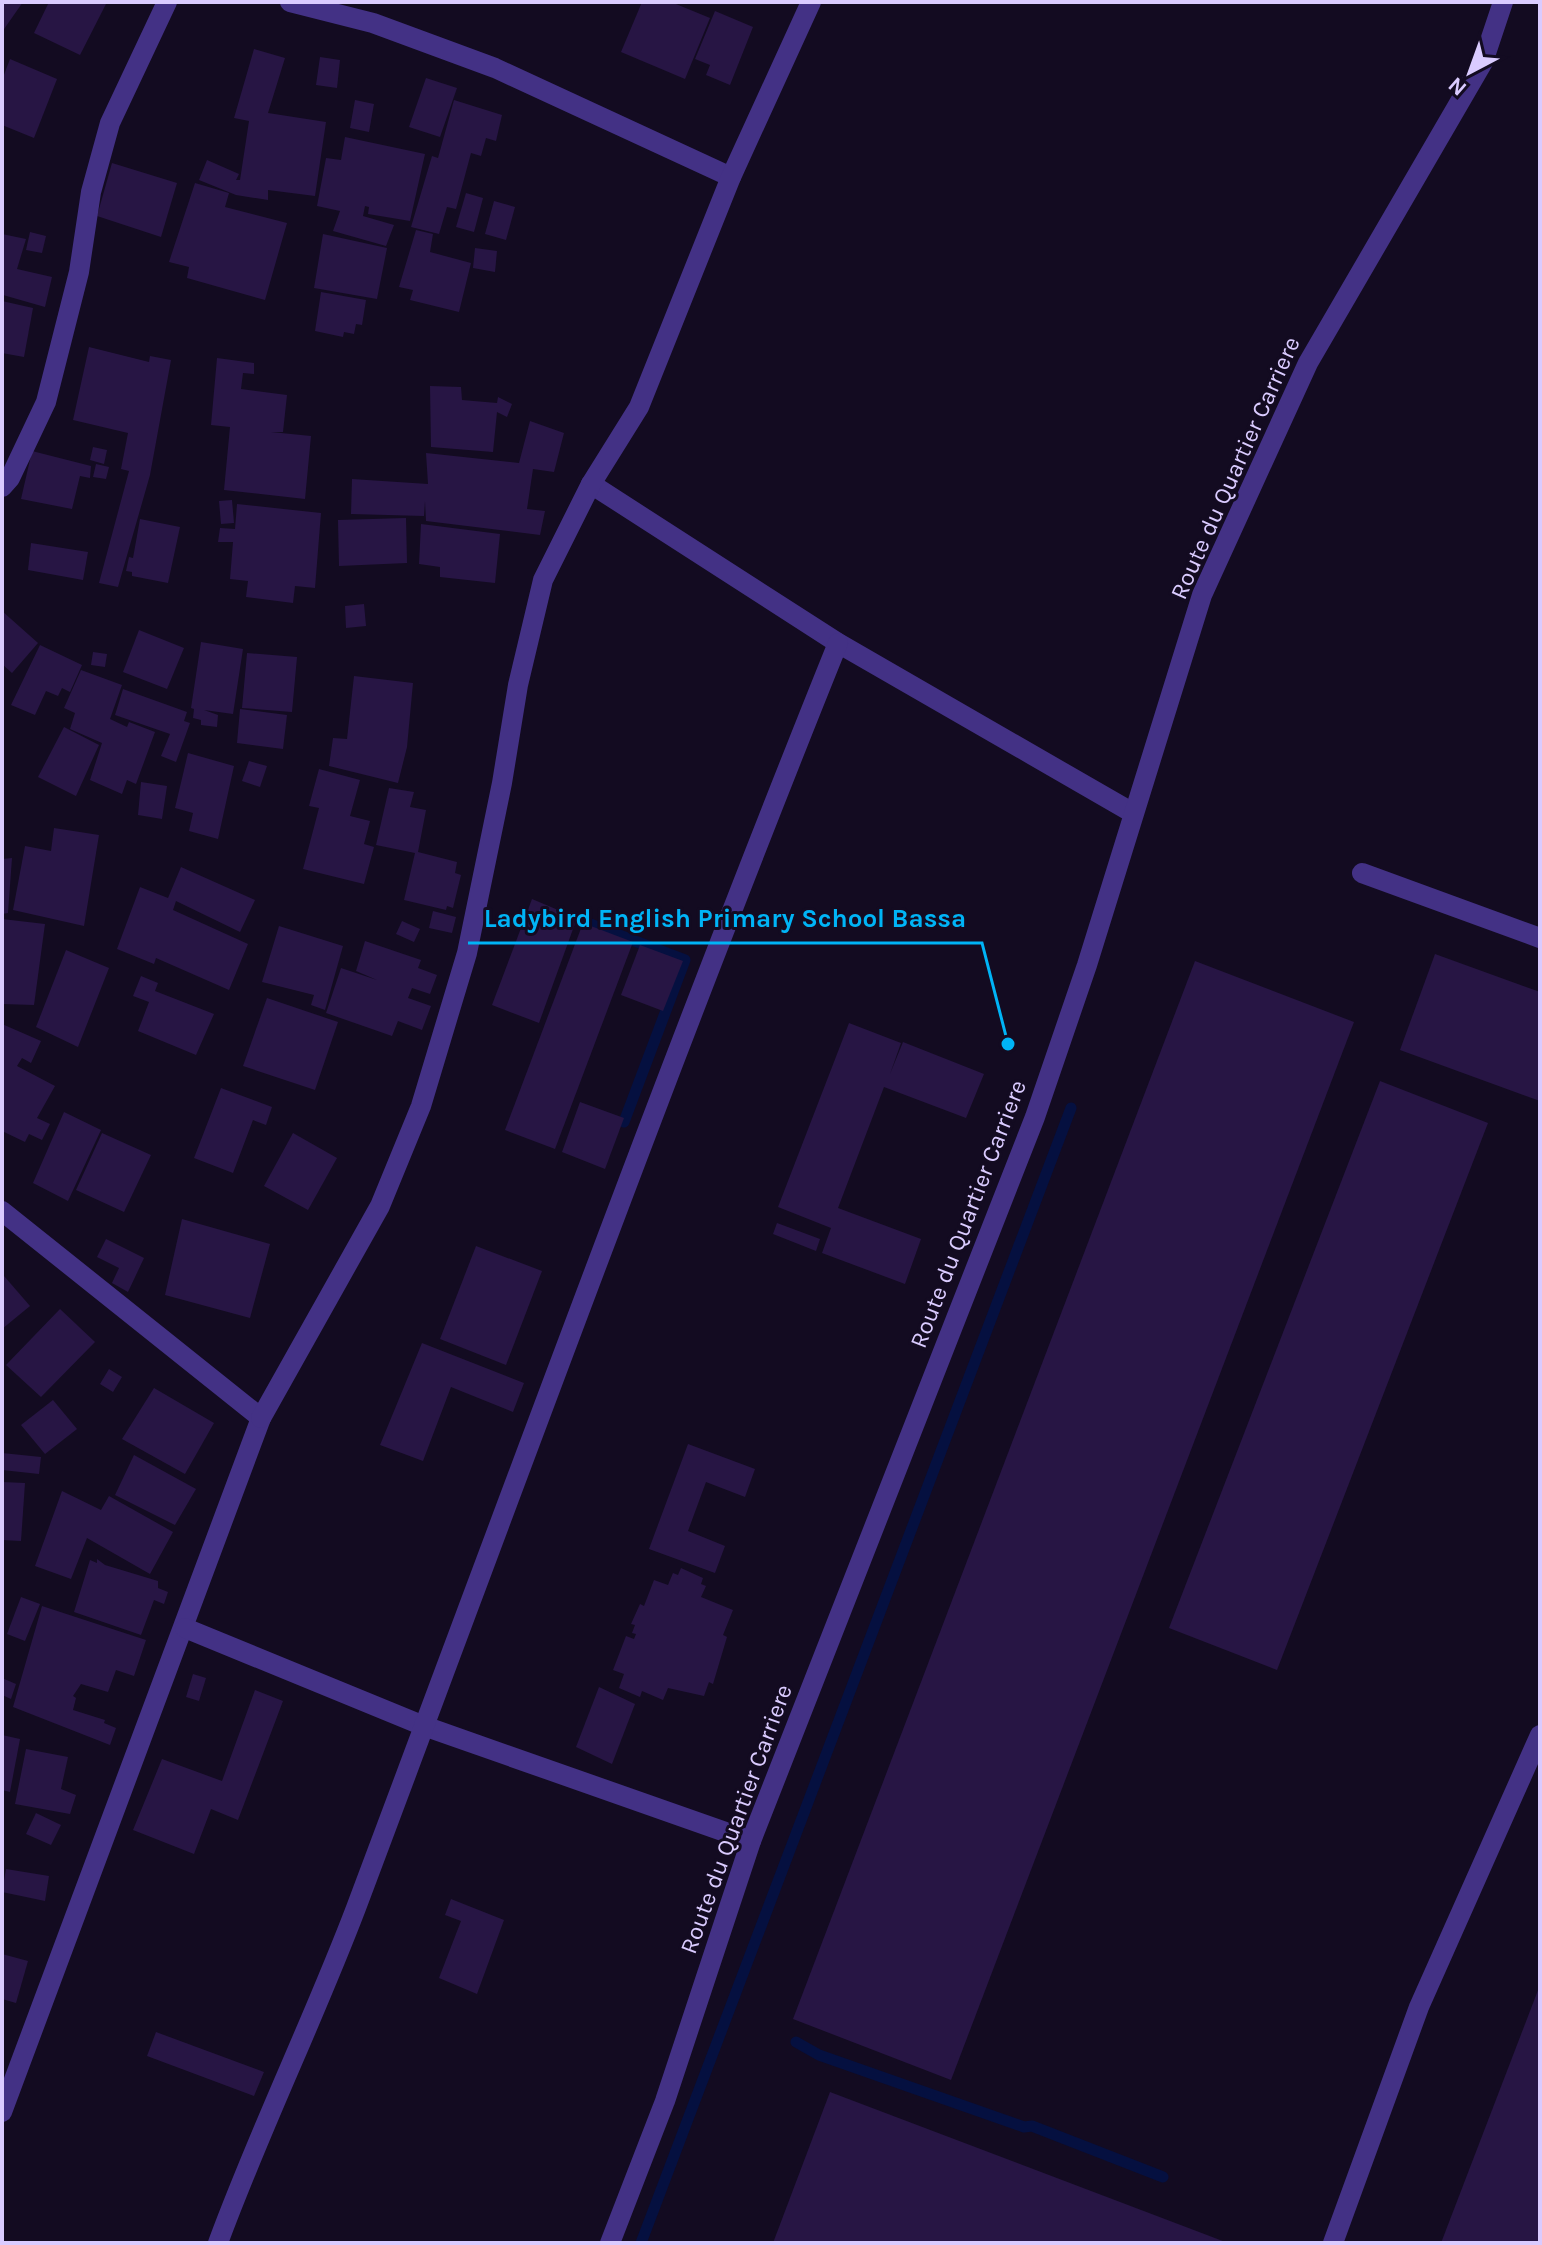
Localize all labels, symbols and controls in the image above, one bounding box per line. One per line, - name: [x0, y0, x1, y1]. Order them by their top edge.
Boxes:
- north arrow: [1430, 32, 1510, 112]
- text: N: [1443, 71, 1472, 101]
- street label: Route du Quartier Carriere: [1164, 332, 1306, 604]
- callout: Ladybird English Primary School Bassa: [468, 893, 982, 943]
- text: Ladybird English Primary School Bassa: [484, 903, 966, 934]
- street label: Route du Quartier Carriere: [904, 1076, 1032, 1352]
- street label: Route du Quartier Carriere: [674, 1681, 798, 1957]

